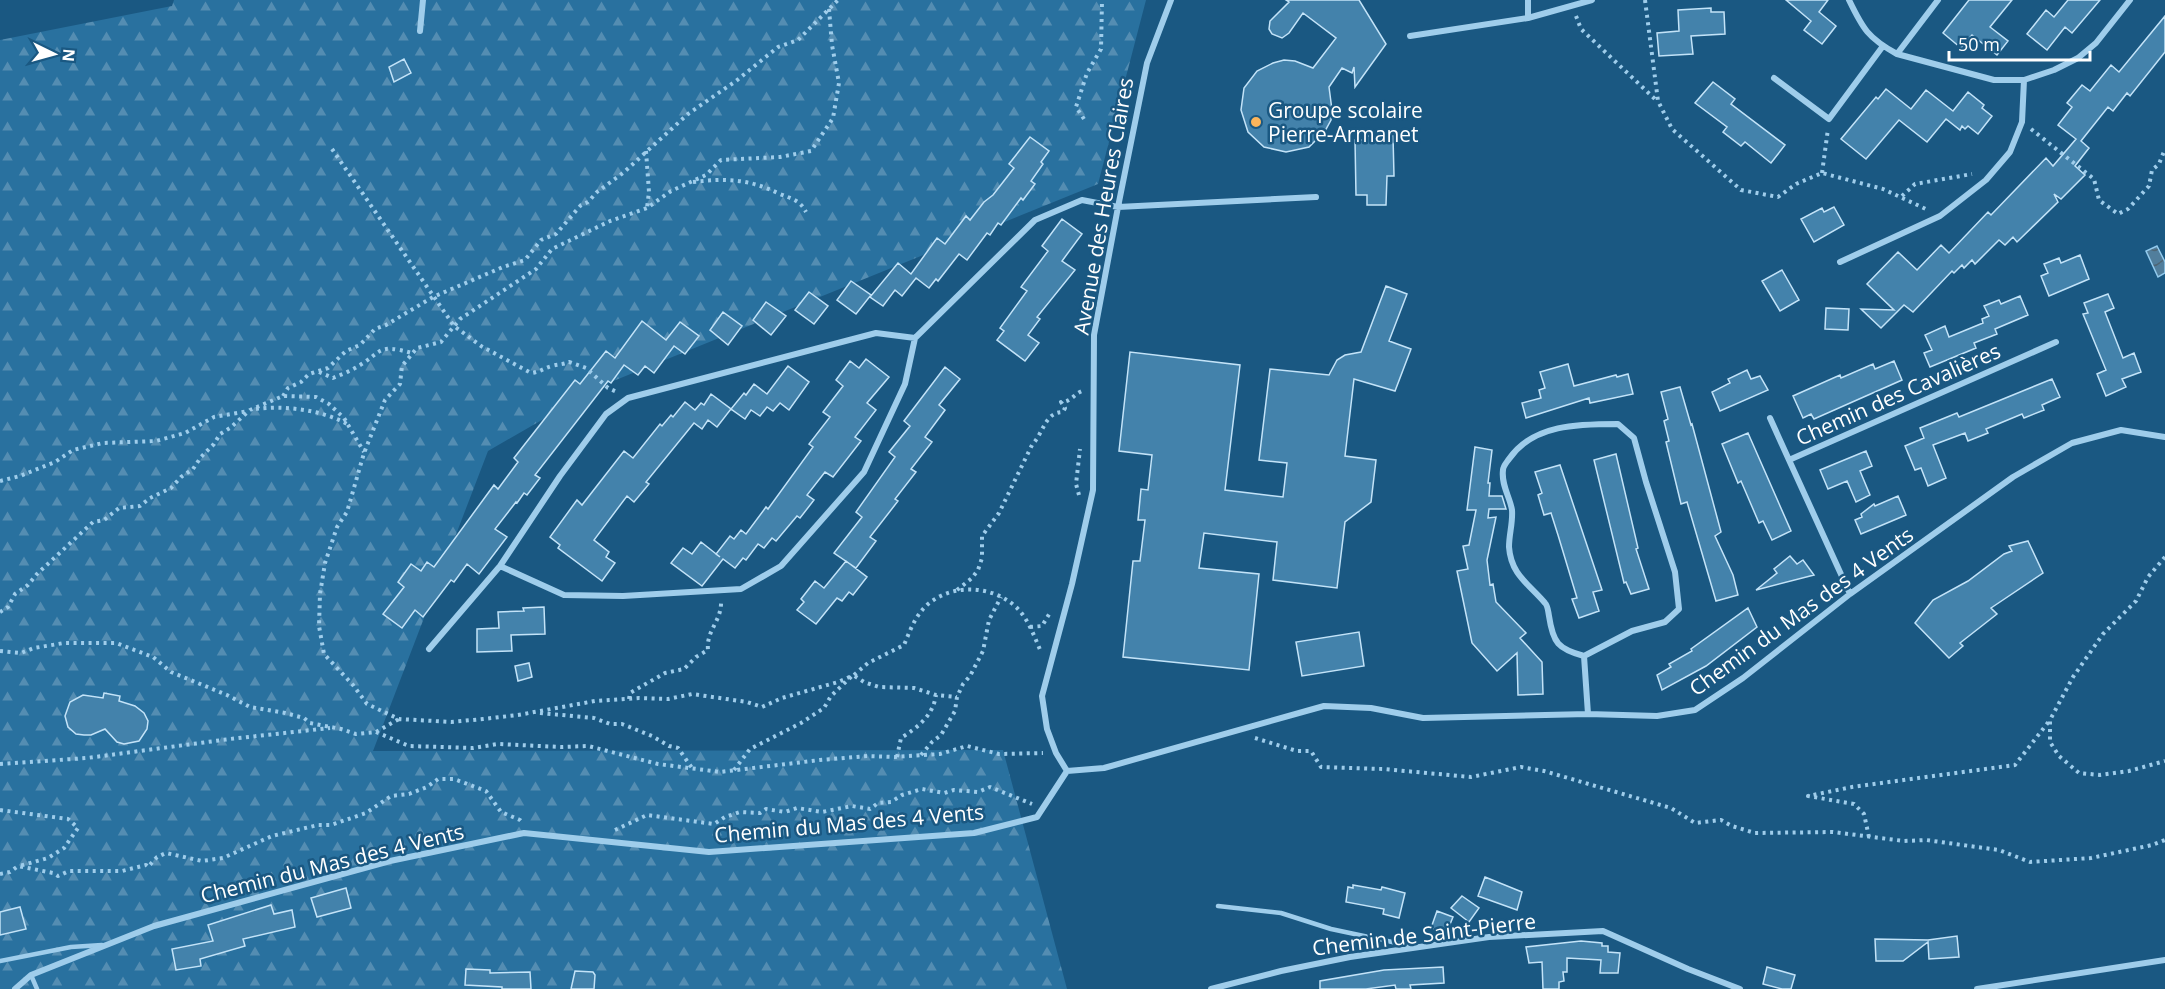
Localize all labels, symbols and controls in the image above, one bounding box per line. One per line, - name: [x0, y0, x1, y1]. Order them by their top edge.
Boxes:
- north arrow: [24, 24, 84, 84]
- scale bar: [1949, 24, 2090, 62]
- text: 50 m: [1958, 32, 2000, 56]
- text: N: [57, 48, 80, 63]
- street label: Avenue des Heures Claires: [1067, 75, 1139, 337]
- place label: Groupe scolaire Pierre-Armanet: [1268, 96, 1423, 148]
- marker: Groupe scolaire Pierre-Armanet: [1249, 115, 1263, 129]
- street label: Chemin des Cavalières: [1791, 336, 2005, 452]
- street label: Chemin du Mas des 4 Vents: [1683, 520, 1919, 702]
- street label: Chemin du Mas des 4 Vents: [713, 797, 985, 849]
- street label: Chemin du Mas des 4 Vents: [197, 817, 467, 909]
- street label: Chemin de Saint-Pierre: [1310, 906, 1538, 962]

